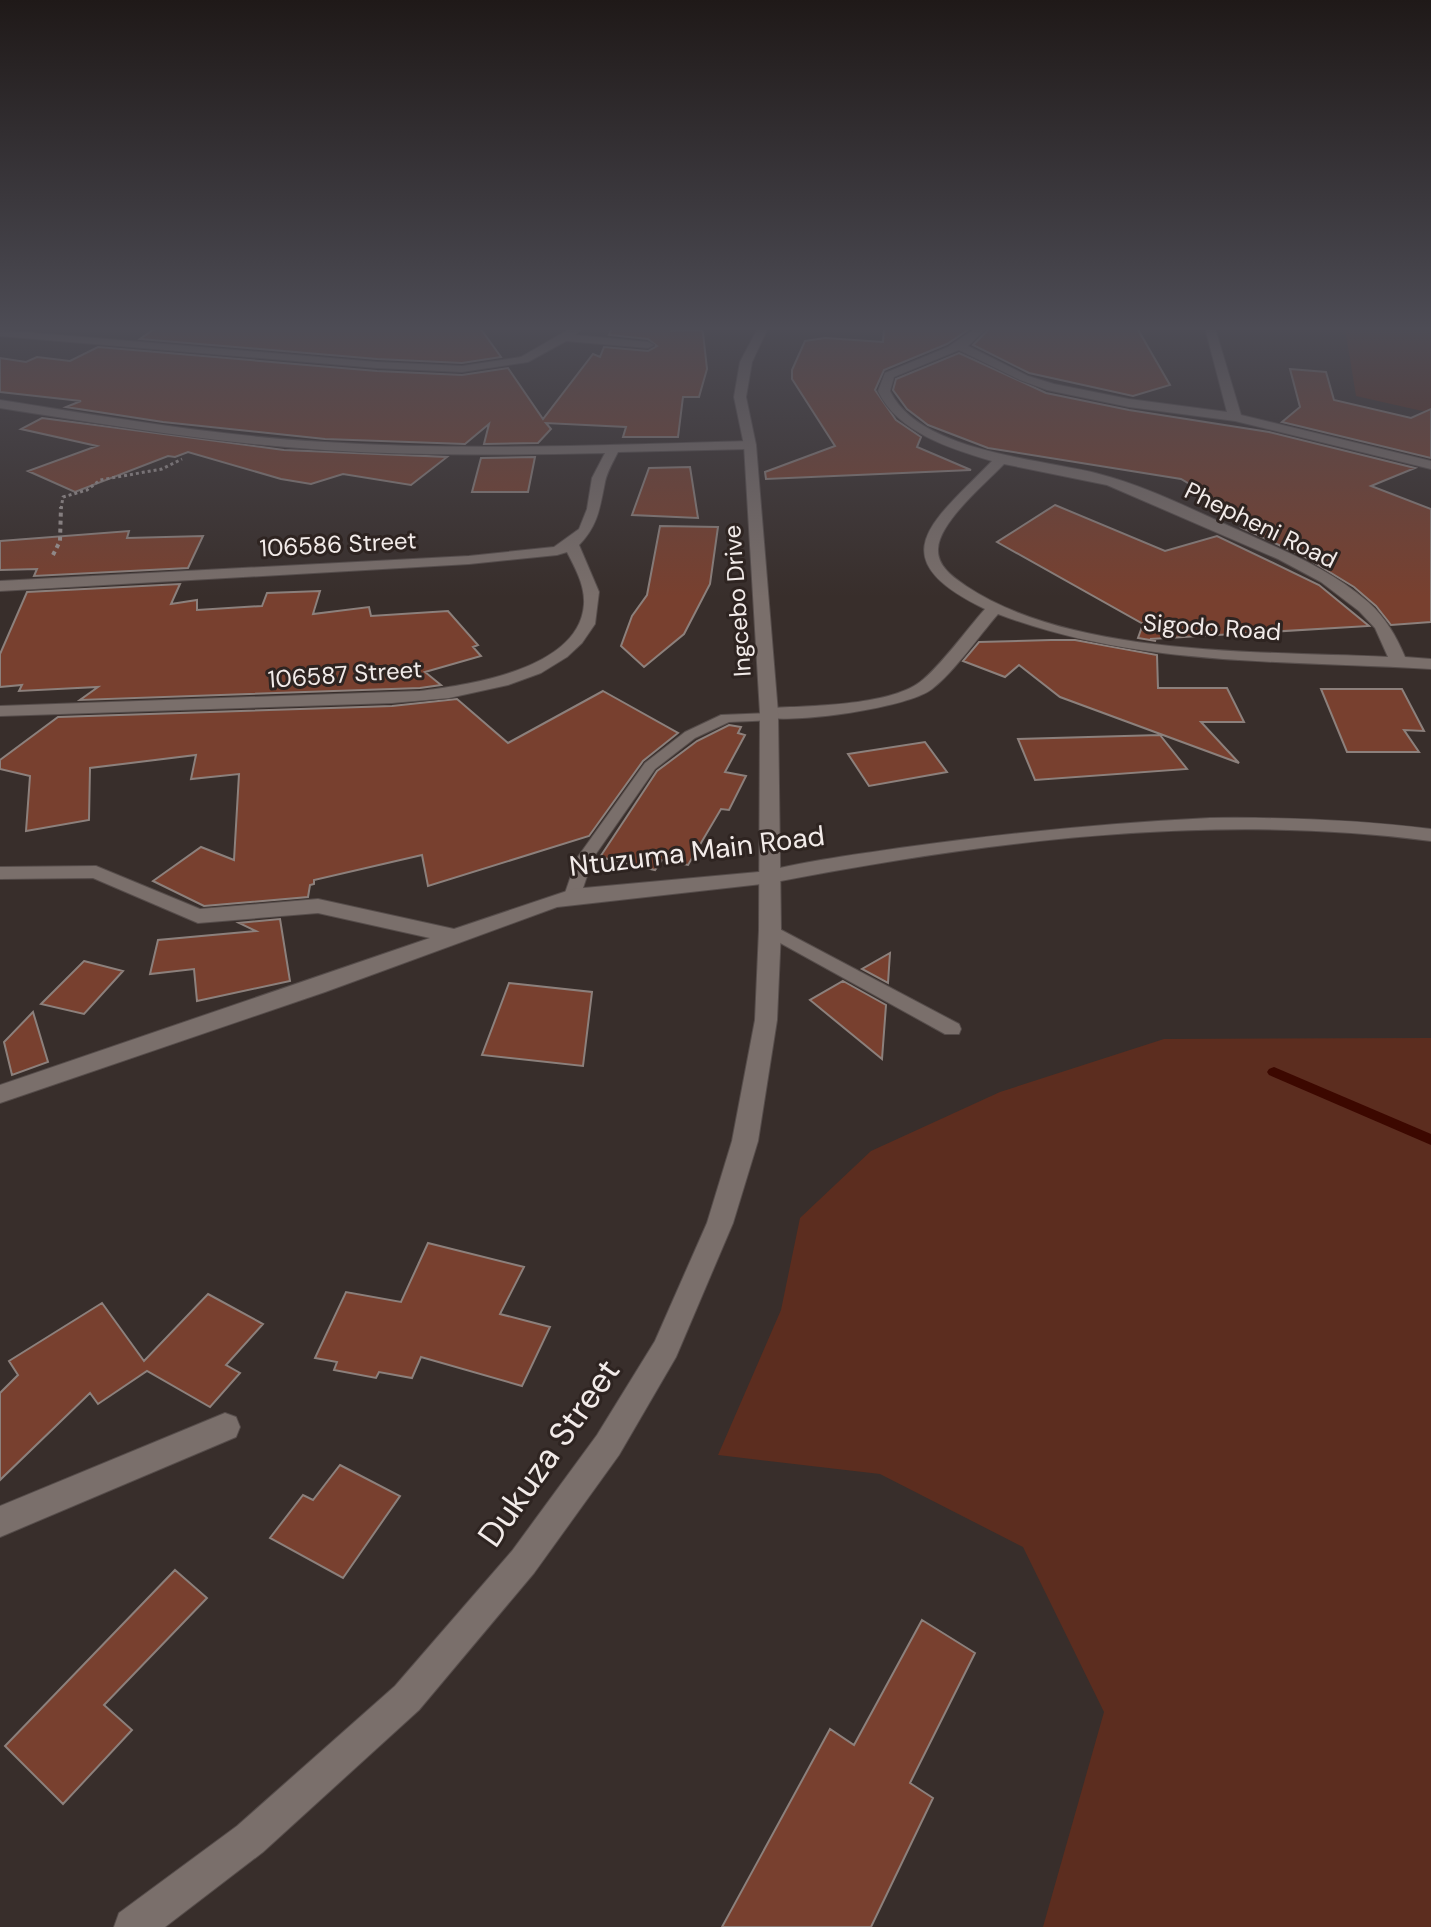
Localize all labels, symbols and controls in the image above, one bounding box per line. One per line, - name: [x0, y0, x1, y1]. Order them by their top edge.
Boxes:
- street label: Phepheni Road: [1180, 475, 1342, 575]
- street label: 106586 Street: [259, 524, 417, 564]
- street label: Ingcebo Drive: [716, 524, 758, 678]
- street label: Sigodo Road: [1142, 607, 1282, 647]
- street label: 106587 Street: [267, 653, 423, 695]
- street label: Ntuzuma Main Road: [567, 817, 827, 885]
- street label: Dukuza Street: [468, 1350, 630, 1556]

